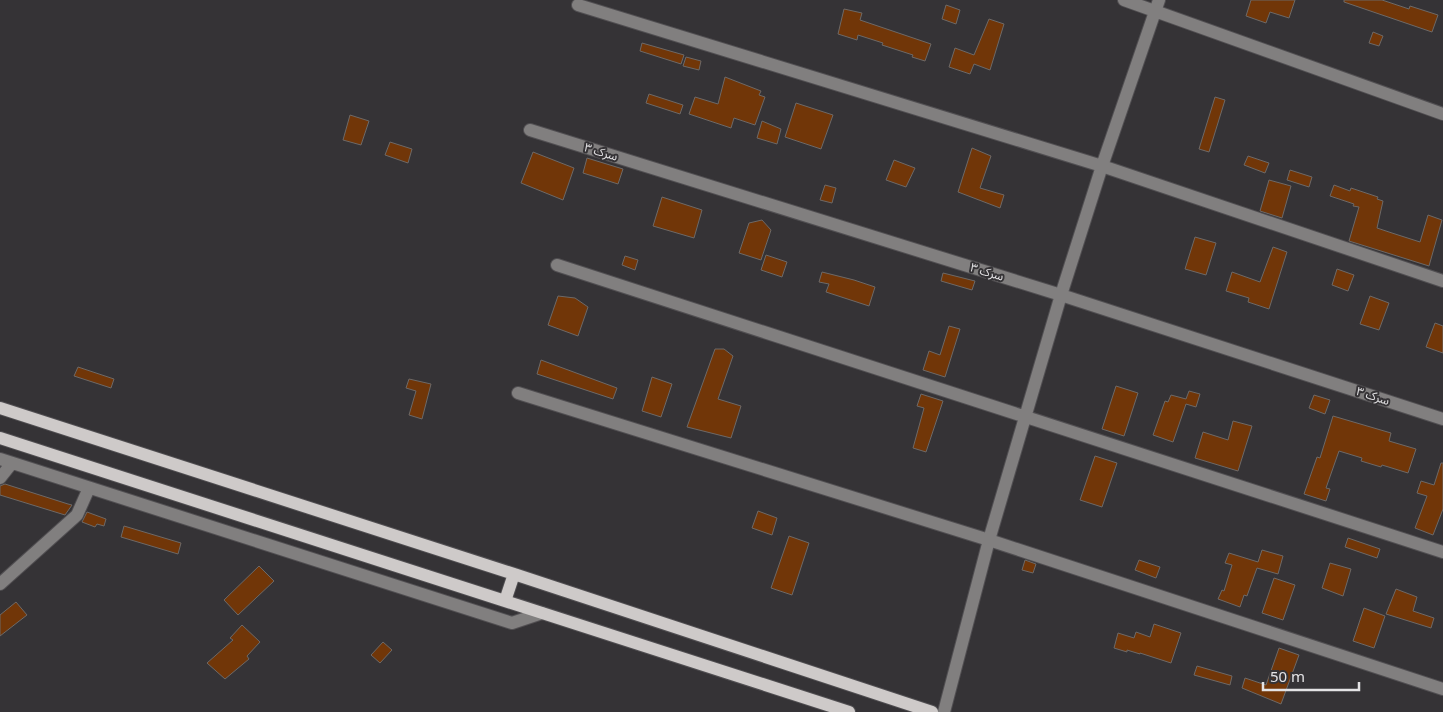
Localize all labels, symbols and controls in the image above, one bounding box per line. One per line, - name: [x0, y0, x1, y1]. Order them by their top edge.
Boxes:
- street label: سرک ۳: [581, 136, 621, 169]
- street label: سرک ۳: [967, 256, 1007, 289]
- street label: سرک ۳: [1353, 379, 1393, 414]
- scale bar: [1263, 660, 1359, 692]
- text: 50 m: [1270, 661, 1305, 693]

